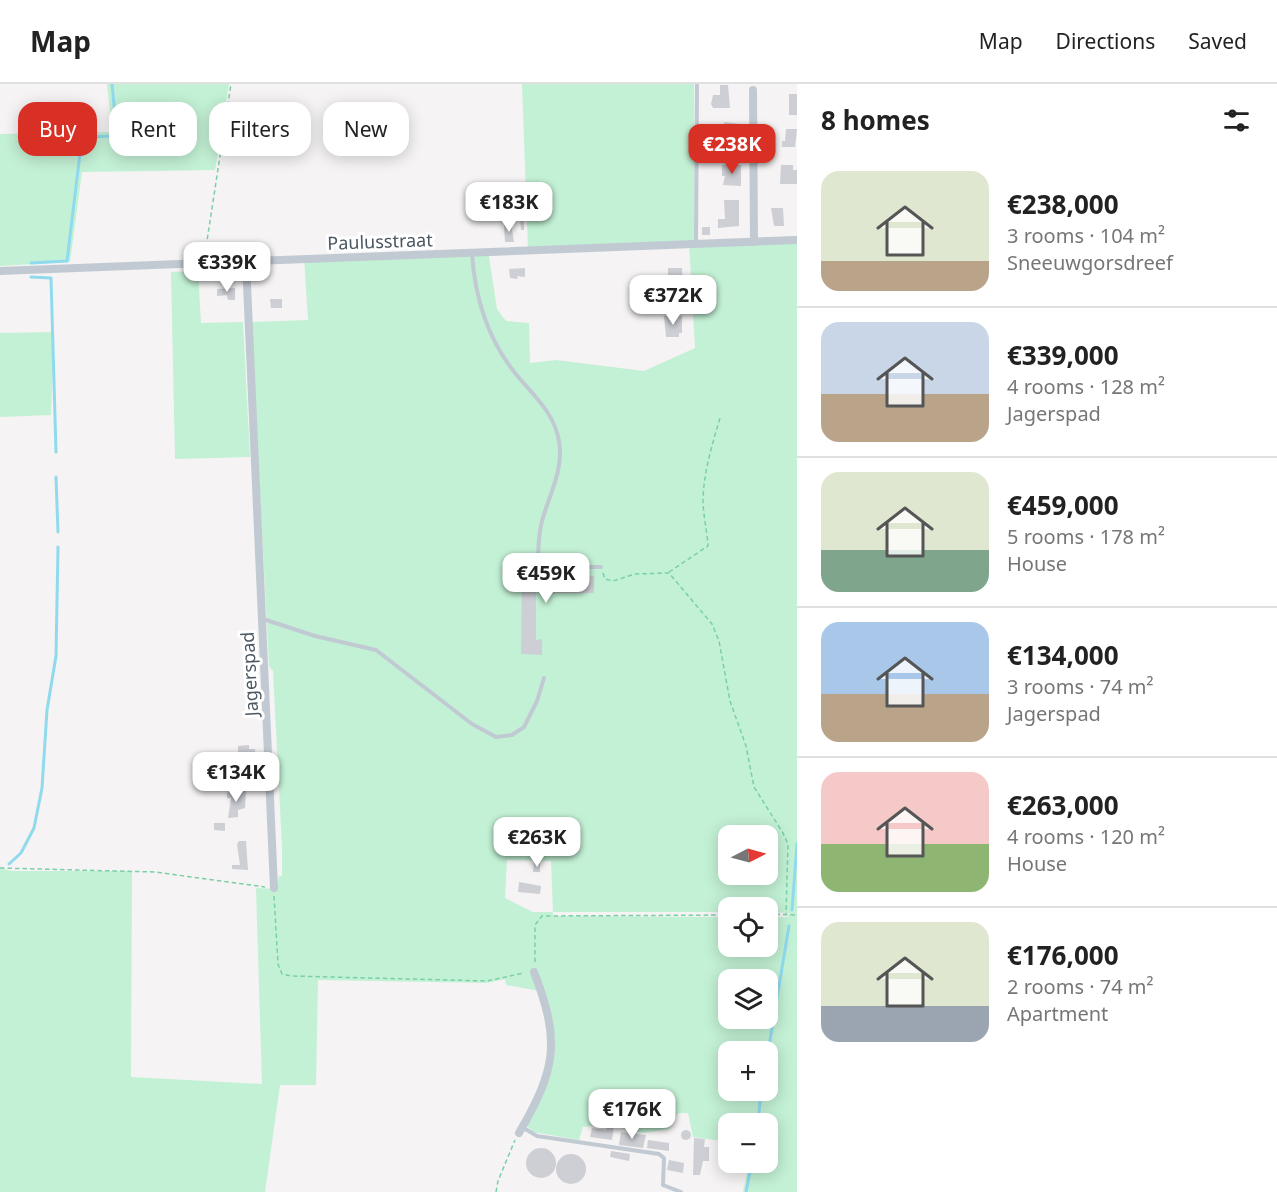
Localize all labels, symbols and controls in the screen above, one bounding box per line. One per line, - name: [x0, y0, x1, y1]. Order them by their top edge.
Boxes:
- text: Map: [30, 22, 91, 60]
- text: Map: [979, 27, 1023, 55]
- text: Directions: [1056, 27, 1155, 55]
- text: Saved: [1188, 27, 1247, 55]
- chip: Buy: [18, 102, 97, 156]
- chip: Rent: [109, 102, 197, 156]
- chip: Filters: [209, 102, 311, 156]
- chip: New: [323, 102, 409, 156]
- text: 8 homes: [821, 102, 930, 138]
- icon: filters: [1220, 104, 1253, 137]
- pin: €238K: [690, 124, 774, 175]
- text: €238K: [702, 130, 762, 157]
- pin: €183K: [467, 182, 551, 233]
- text: €238,000: [1007, 186, 1119, 222]
- text: €183K: [479, 188, 539, 215]
- icon: home: [869, 195, 941, 267]
- text: 3 rooms · 104 m²: [1007, 222, 1165, 249]
- street label: Paulusstraat: [327, 227, 434, 255]
- pin: €339K: [185, 242, 269, 293]
- text: €339K: [197, 248, 257, 275]
- text: Sneeuwgorsdreef: [1007, 249, 1173, 276]
- pin: €372K: [631, 275, 715, 326]
- text: €372K: [643, 281, 703, 308]
- text: €339,000: [1007, 337, 1119, 373]
- icon: home: [869, 346, 941, 418]
- text: 4 rooms · 128 m²: [1007, 373, 1165, 400]
- text: Jagerspad: [1007, 400, 1101, 427]
- text: €459,000: [1007, 487, 1119, 523]
- icon: home: [869, 496, 941, 568]
- text: 5 rooms · 178 m²: [1007, 523, 1165, 550]
- text: House: [1007, 550, 1067, 577]
- pin: €459K: [504, 553, 588, 604]
- text: €459K: [516, 559, 576, 586]
- street label: Jagerspad: [235, 631, 263, 719]
- text: €134,000: [1007, 637, 1119, 673]
- icon: home: [869, 646, 941, 718]
- text: 3 rooms · 74 m²: [1007, 673, 1154, 700]
- text: Jagerspad: [1007, 700, 1101, 727]
- pin: €134K: [194, 752, 278, 803]
- text: €134K: [206, 758, 266, 785]
- text: €263,000: [1007, 787, 1119, 823]
- icon: home: [869, 796, 941, 868]
- pin: €263K: [495, 817, 579, 868]
- text: €263K: [507, 823, 567, 850]
- text: 4 rooms · 120 m²: [1007, 823, 1165, 850]
- north arrow: [718, 825, 778, 885]
- map controls: [718, 825, 778, 1173]
- text: House: [1007, 850, 1067, 877]
- button: locate: [718, 897, 778, 957]
- text: €176,000: [1007, 937, 1119, 973]
- icon: home: [869, 946, 941, 1018]
- button: layers: [718, 969, 778, 1029]
- text: 2 rooms · 74 m²: [1007, 973, 1154, 1000]
- text: Apartment: [1007, 1000, 1108, 1027]
- button: +: [718, 1041, 778, 1101]
- pin: €176K: [590, 1089, 674, 1140]
- text: €176K: [602, 1095, 662, 1122]
- button: −: [718, 1113, 778, 1173]

